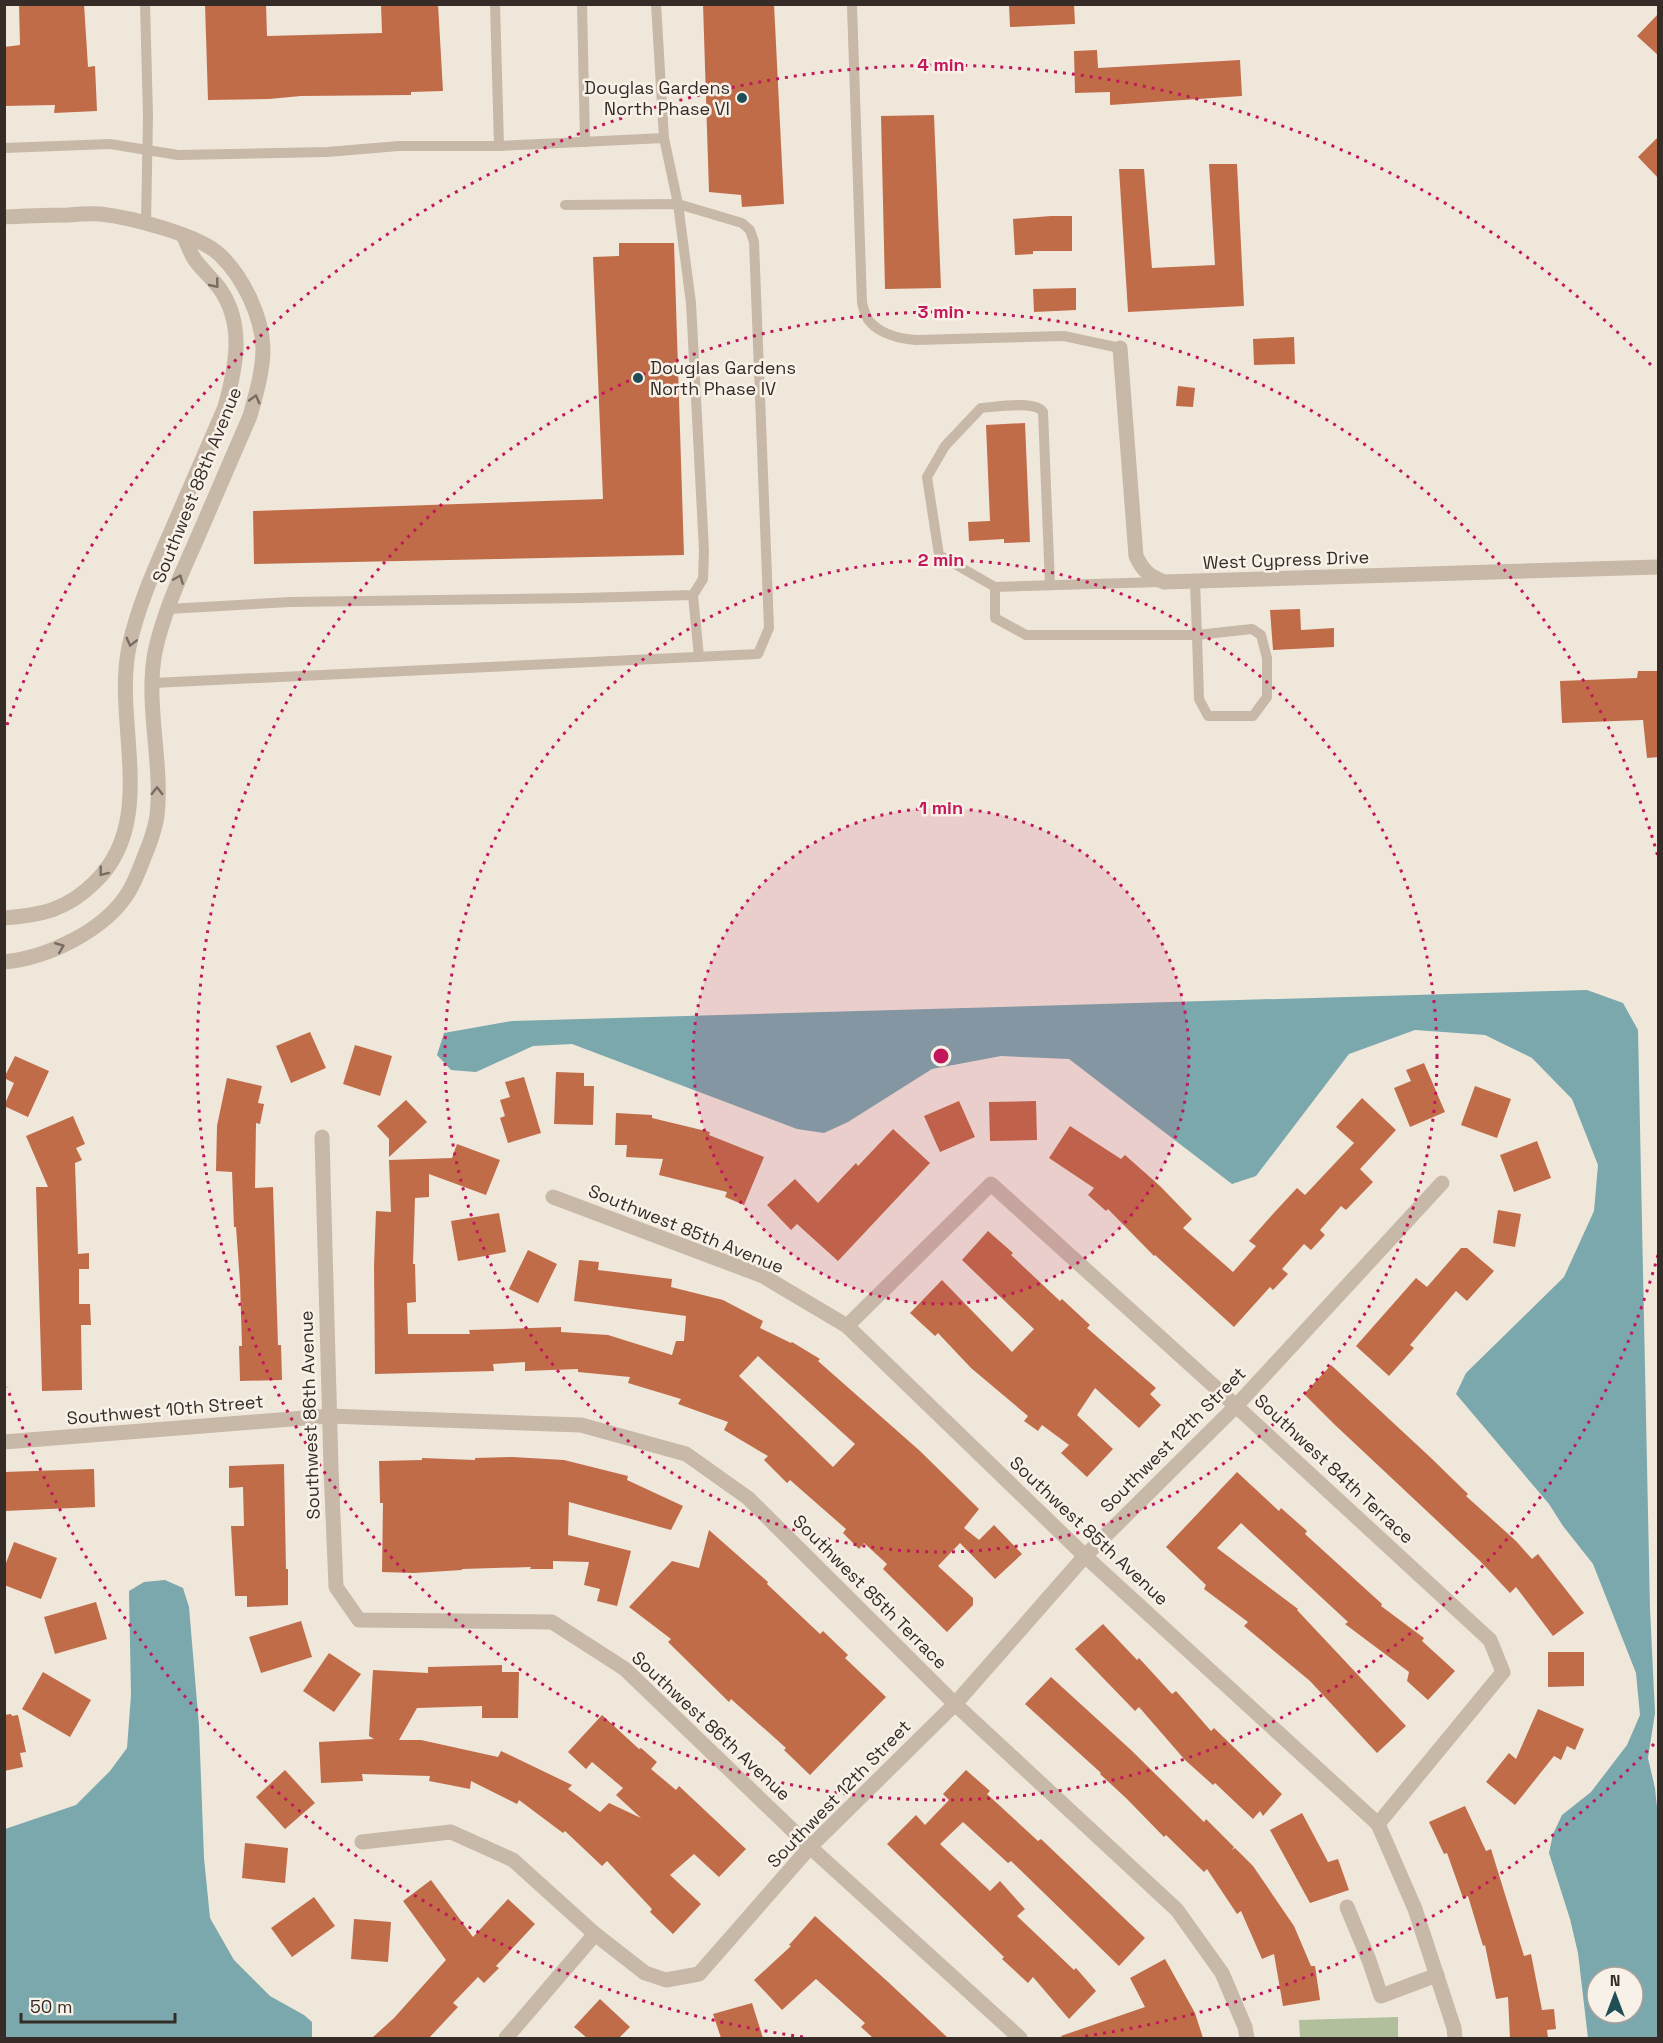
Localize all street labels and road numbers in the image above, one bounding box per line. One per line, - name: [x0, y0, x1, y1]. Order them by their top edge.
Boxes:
- street label: Southwest 88th Avenue: [147, 384, 246, 586]
- street label: West Cypress Drive: [1202, 545, 1370, 574]
- street label: Southwest 85th Avenue: [585, 1179, 787, 1278]
- street label: Southwest 86th Avenue: [294, 1310, 325, 1520]
- street label: Southwest 12th Street: [1095, 1362, 1250, 1517]
- street label: Southwest 10th Street: [66, 1389, 264, 1430]
- street label: Southwest 84th Terrace: [1250, 1389, 1419, 1549]
- street label: Southwest 85th Avenue: [1005, 1451, 1174, 1610]
- street label: Southwest 85th Terrace: [788, 1510, 952, 1674]
- street label: Southwest 86th Avenue: [627, 1646, 796, 1805]
- street label: Southwest 12th Street: [762, 1715, 915, 1872]

